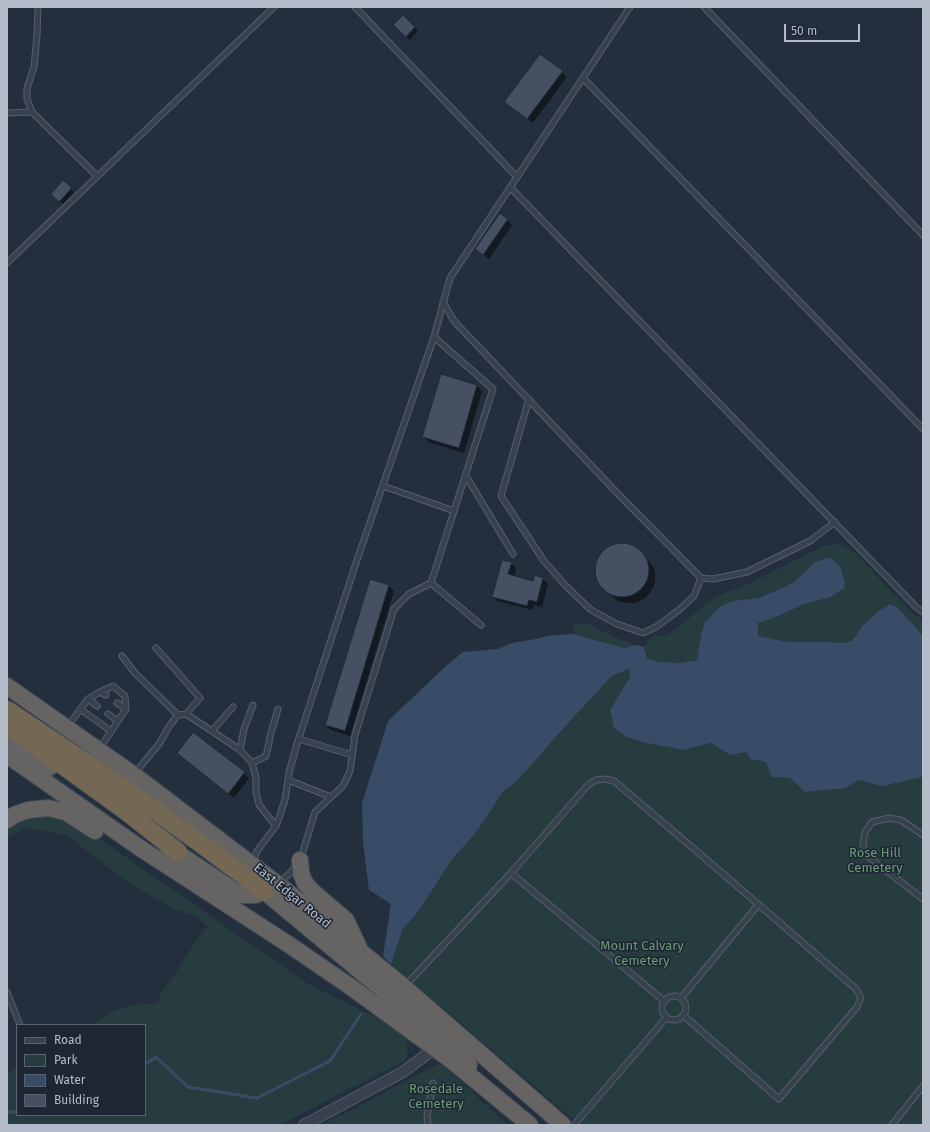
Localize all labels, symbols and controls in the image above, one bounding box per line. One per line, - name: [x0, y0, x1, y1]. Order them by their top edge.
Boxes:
- scale bar: [786, 16, 862, 42]
- text: 50 m: [791, 24, 817, 38]
- park label: Rose Hill Cemetery: [847, 845, 903, 876]
- street label: East Edgar Road: [250, 860, 334, 932]
- park label: Mount Calvary Cemetery: [600, 938, 684, 969]
- legend: [16, 1024, 146, 1116]
- text: Road: [54, 1033, 82, 1047]
- text: Park: [54, 1053, 78, 1067]
- text: Water: [54, 1073, 85, 1087]
- park label: Rosedale Cemetery: [408, 1081, 464, 1112]
- text: Building: [54, 1093, 99, 1107]

